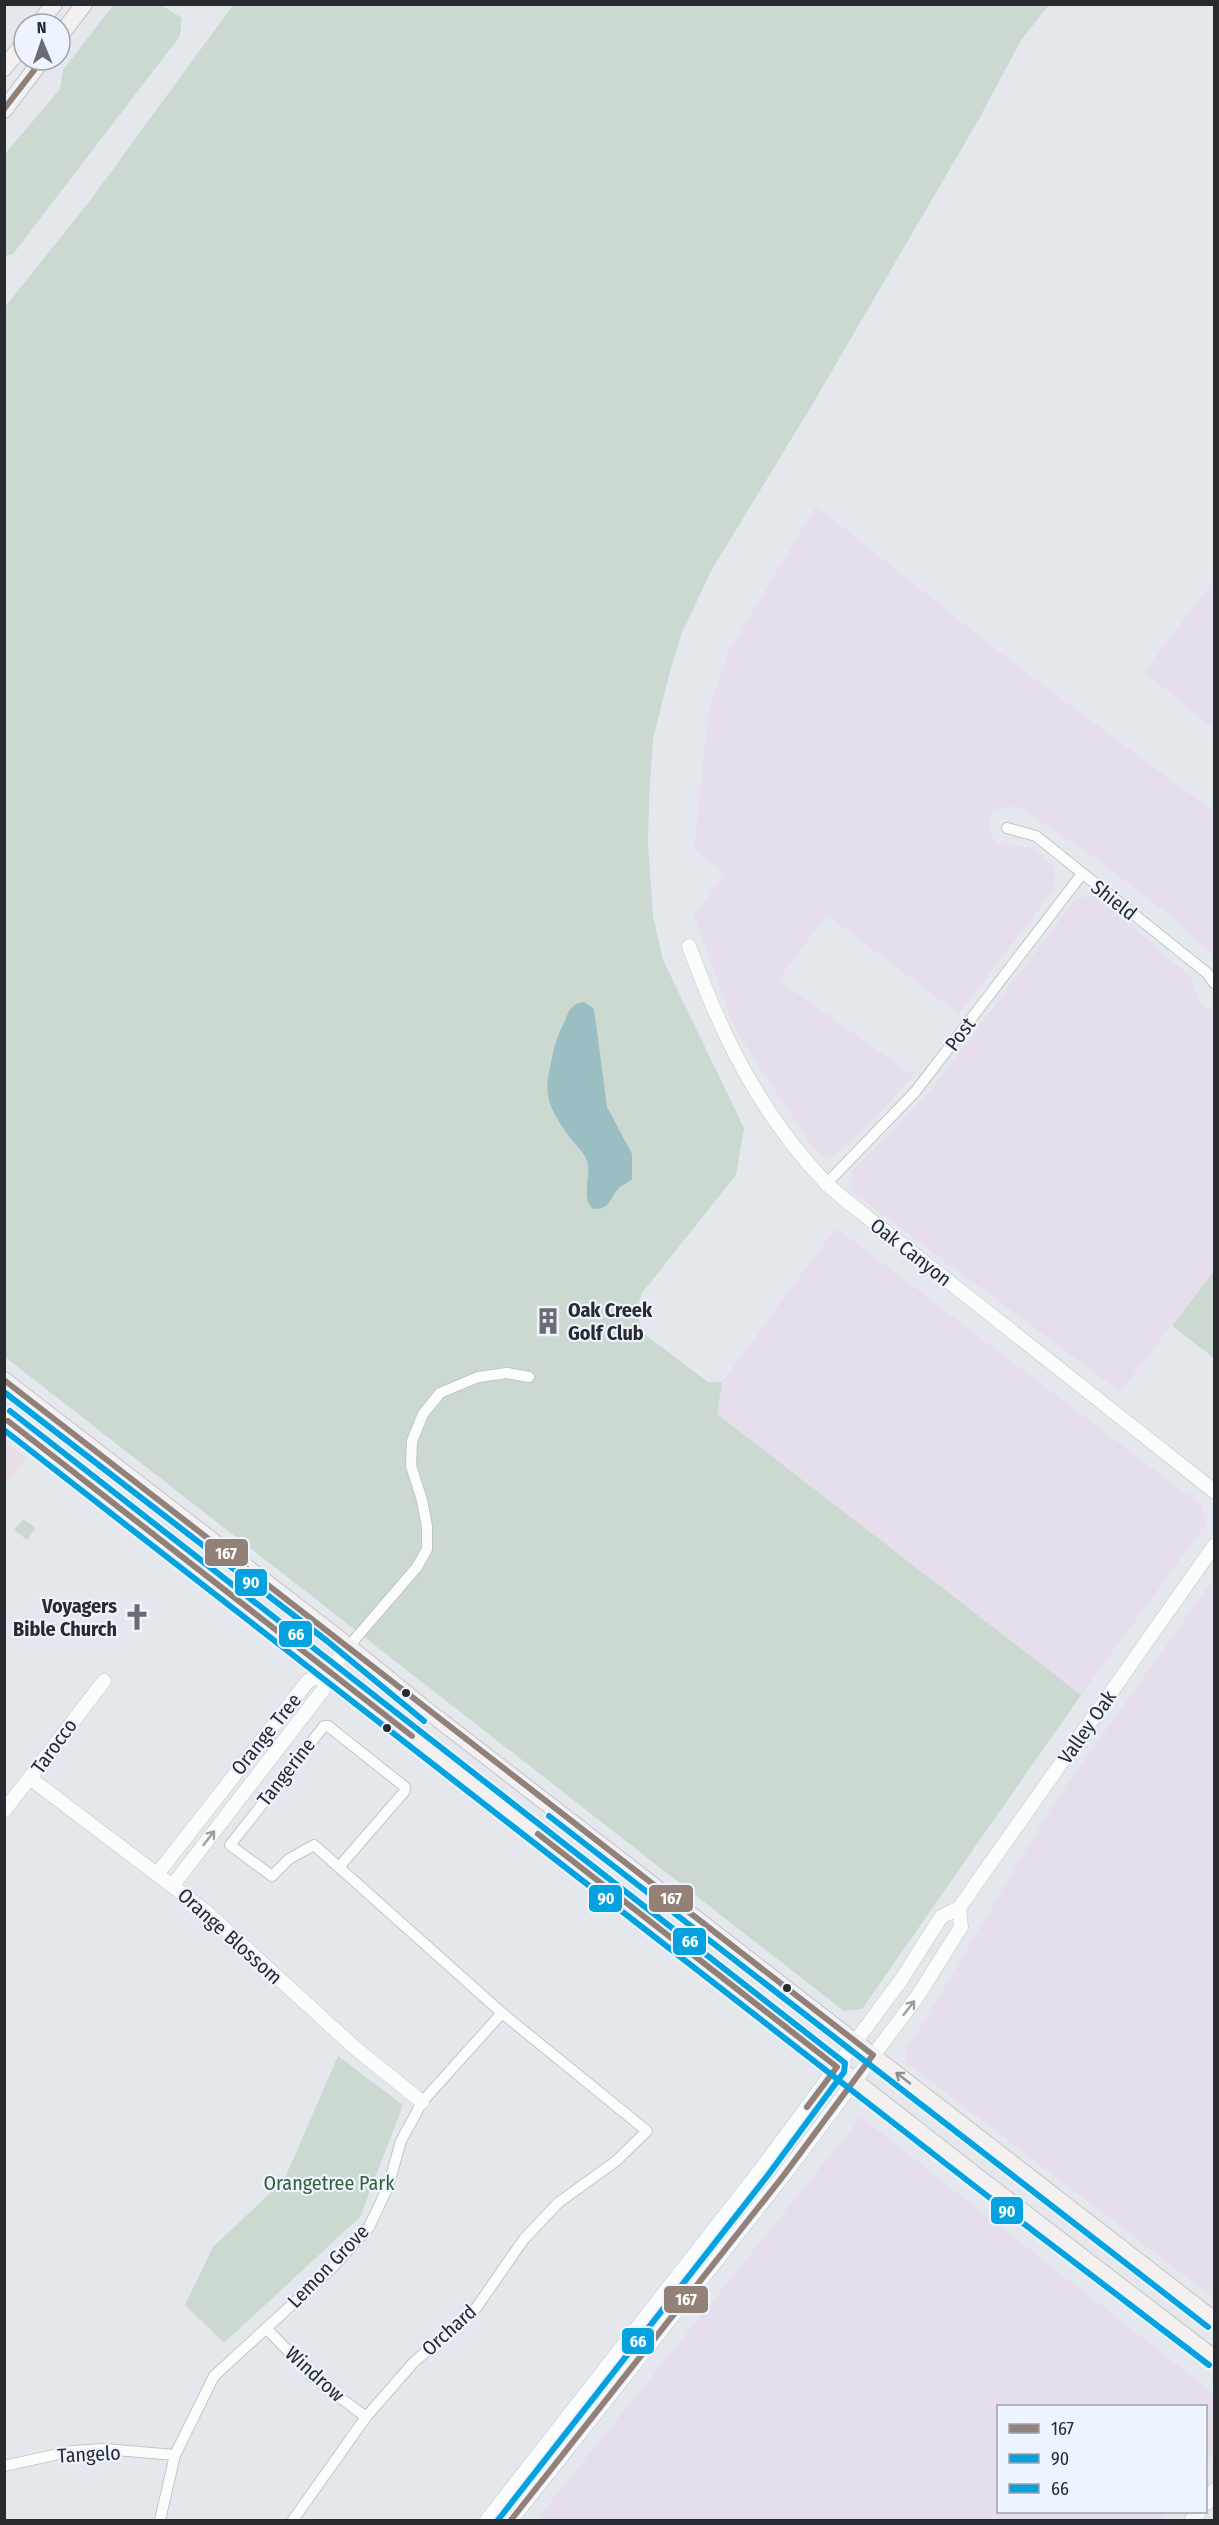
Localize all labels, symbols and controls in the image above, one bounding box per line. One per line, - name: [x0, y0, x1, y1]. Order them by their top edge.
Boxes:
- north arrow: [12, 12, 72, 72]
- text: N: [36, 18, 47, 37]
- street label: Shield: [1086, 875, 1142, 925]
- street label: Post: [940, 1012, 981, 1055]
- street label: Oak Canyon: [866, 1213, 956, 1291]
- place label: Oak Creek Golf Club: [568, 1298, 653, 1345]
- building icon: Oak Creek Golf Club: [533, 1306, 563, 1336]
- line badge: 167: [204, 1538, 249, 1567]
- text: 167: [215, 1544, 237, 1563]
- line badge: 90: [234, 1568, 268, 1597]
- text: 90: [242, 1573, 260, 1592]
- place label: Voyagers Bible Church: [13, 1594, 117, 1641]
- church icon: Voyagers Bible Church: [122, 1602, 152, 1632]
- line badge: 66: [278, 1620, 313, 1648]
- text: 66: [288, 1625, 304, 1644]
- street label: Valley Oak: [1053, 1685, 1121, 1768]
- unlabelled marker: [400, 1687, 412, 1699]
- street label: Orange Tree: [226, 1688, 306, 1780]
- street label: Tarocco: [26, 1714, 82, 1778]
- unlabelled marker: [381, 1722, 393, 1734]
- street label: Tangerine: [252, 1733, 320, 1811]
- one-way arrow: [202, 1831, 215, 1847]
- street label: Orange Blossom: [173, 1883, 287, 1989]
- line badge: 90: [588, 1884, 623, 1913]
- line badge: 167: [648, 1884, 694, 1913]
- text: 90: [597, 1889, 615, 1908]
- text: 167: [660, 1889, 682, 1908]
- line badge: 66: [672, 1927, 707, 1956]
- text: 66: [682, 1932, 698, 1951]
- unlabelled marker: [781, 1982, 793, 1994]
- one-way arrow: [902, 2000, 915, 2016]
- one-way arrow: [895, 2071, 911, 2084]
- park label: Orangetree Park: [263, 2171, 395, 2195]
- line badge: 90: [990, 2196, 1024, 2225]
- text: 90: [998, 2202, 1016, 2221]
- street label: Lemon Grove: [282, 2219, 374, 2313]
- line badge: 167: [663, 2285, 709, 2314]
- text: 167: [675, 2290, 697, 2309]
- street label: Orchard: [417, 2299, 481, 2361]
- line badge: 66: [621, 2327, 655, 2355]
- text: 66: [630, 2332, 646, 2351]
- street label: Windrow: [280, 2341, 350, 2407]
- legend: [997, 2405, 1207, 2513]
- text: 167: [1051, 2418, 1074, 2440]
- street label: Tangelo: [57, 2440, 121, 2468]
- text: 90: [1051, 2448, 1069, 2470]
- text: 66: [1051, 2478, 1069, 2500]

